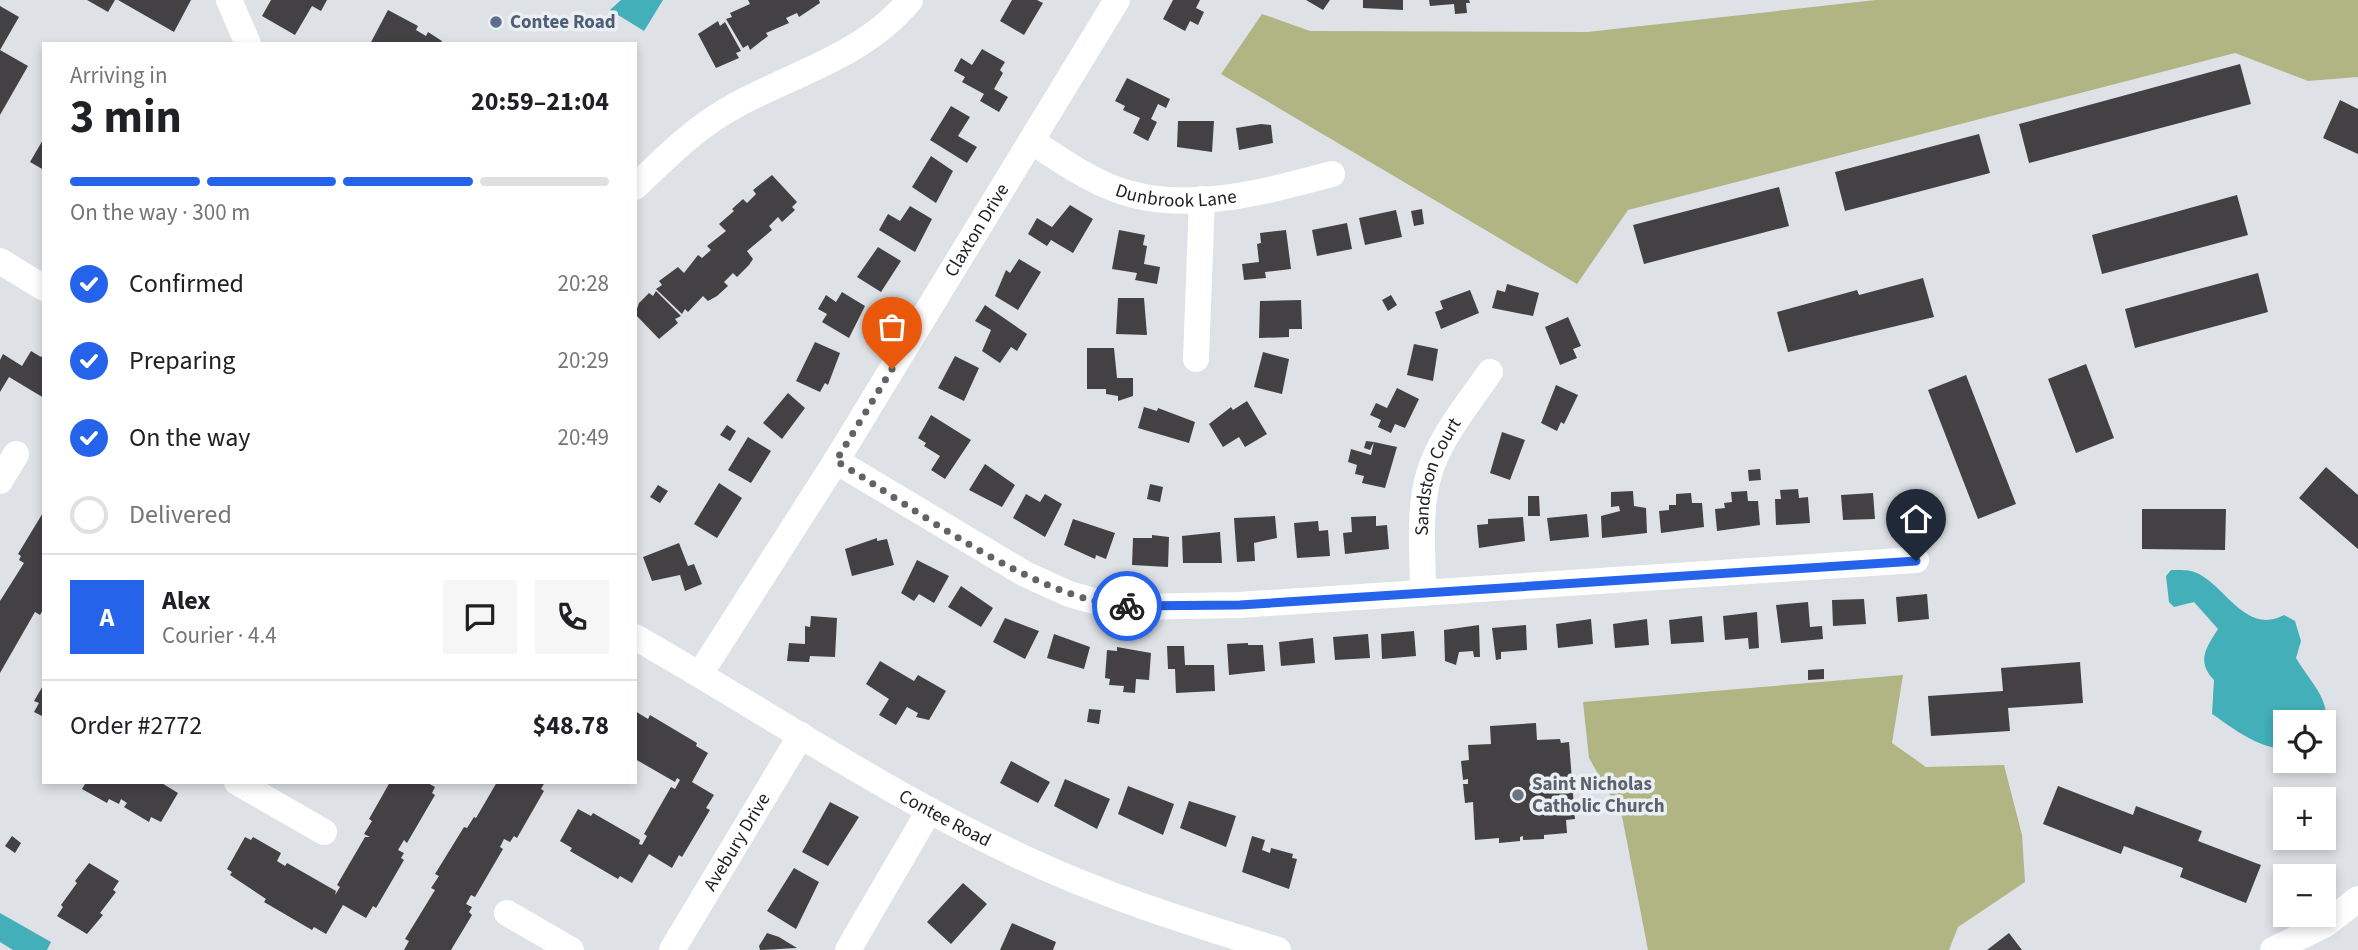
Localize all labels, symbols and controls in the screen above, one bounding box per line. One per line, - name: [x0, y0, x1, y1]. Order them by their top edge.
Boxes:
- place label: Contee Road: [510, 9, 616, 36]
- marker: Contee Road: [488, 14, 504, 30]
- text: Arriving in: [70, 59, 168, 92]
- text: 20:59–21:04: [471, 83, 609, 120]
- text: 3 min: [70, 85, 182, 150]
- street label: Dunbrook Lane: [1112, 177, 1238, 214]
- street label: Claxton Drive: [938, 178, 1016, 282]
- text: On the way · 300 m: [70, 196, 250, 229]
- icon: check: [70, 265, 108, 303]
- text: Confirmed: [129, 265, 244, 302]
- text: 20:28: [558, 267, 609, 300]
- pin: [862, 297, 922, 369]
- icon: bag: [873, 308, 911, 346]
- icon: check: [70, 342, 108, 380]
- text: Preparing: [129, 342, 235, 379]
- text: 20:29: [558, 344, 609, 377]
- street label: Sandston Court: [1408, 412, 1468, 536]
- icon: check: [70, 419, 108, 457]
- text: On the way: [129, 419, 250, 456]
- text: 20:49: [558, 421, 609, 454]
- pin: [1886, 489, 1946, 561]
- text: Delivered: [129, 496, 232, 533]
- icon: home: [1897, 500, 1935, 538]
- courier: [1092, 571, 1162, 641]
- button: chat: [443, 580, 517, 654]
- button: phone: [535, 580, 609, 654]
- text: Alex: [162, 582, 211, 619]
- icon: bike: [1108, 587, 1146, 625]
- text: A: [100, 599, 114, 636]
- text: Courier · 4.4: [162, 619, 277, 652]
- text: Order #2772: [70, 707, 202, 744]
- text: $48.78: [533, 707, 609, 744]
- map controls: [2273, 710, 2336, 927]
- button: locate: [2273, 710, 2336, 773]
- place label: Saint Nicholas Catholic Church: [1532, 771, 1665, 820]
- street label: Contee Road: [894, 782, 996, 854]
- marker: Saint Nicholas Catholic Church: [1510, 787, 1526, 803]
- button: +: [2273, 787, 2336, 850]
- street label: Avebury Drive: [697, 788, 777, 896]
- button: −: [2273, 864, 2336, 927]

